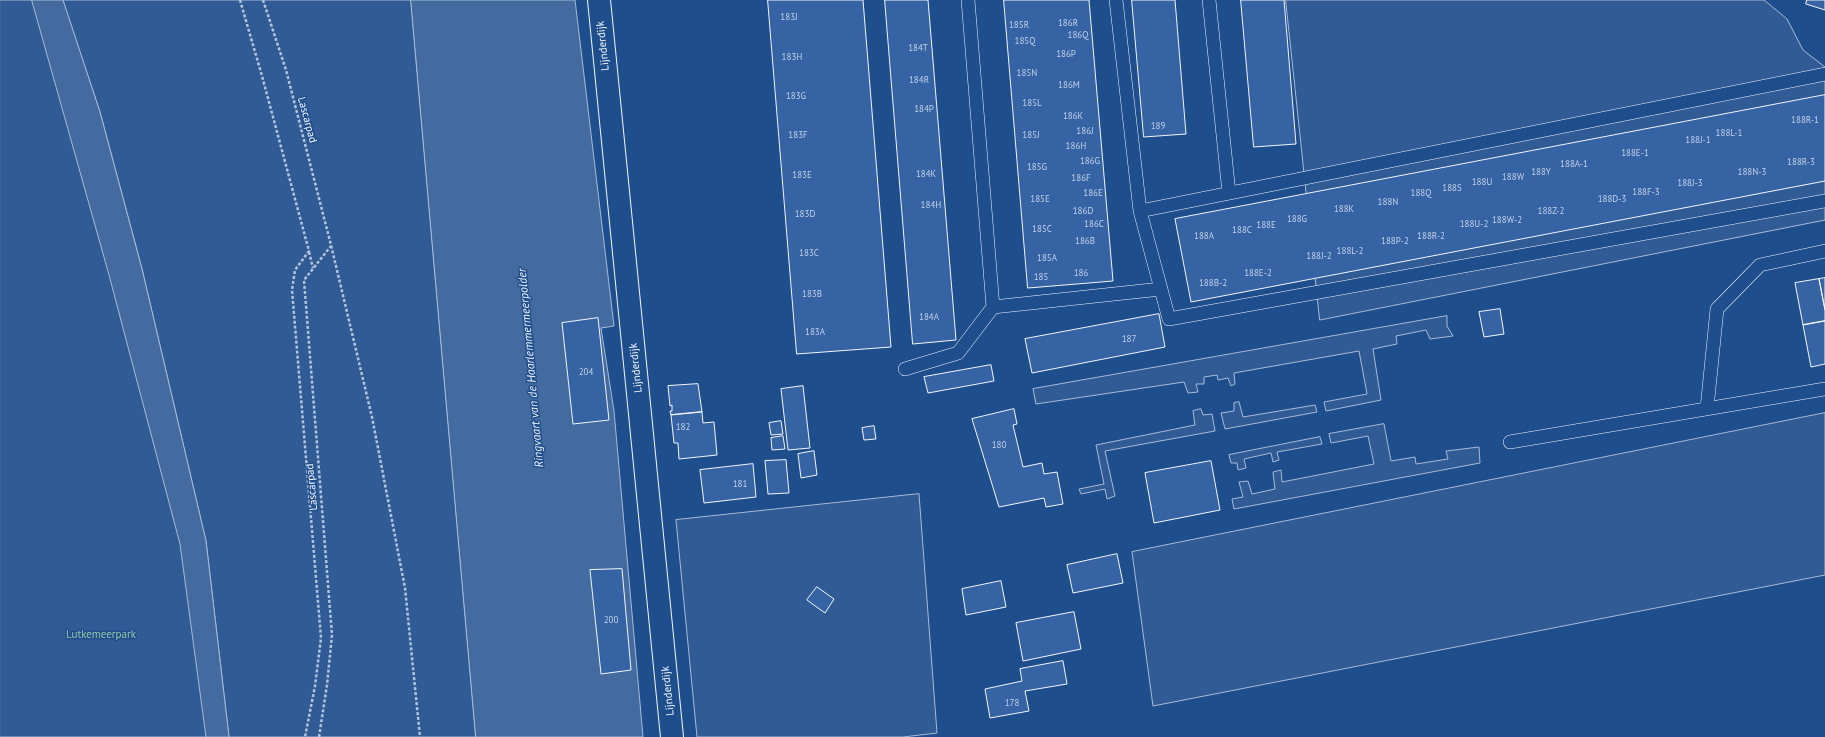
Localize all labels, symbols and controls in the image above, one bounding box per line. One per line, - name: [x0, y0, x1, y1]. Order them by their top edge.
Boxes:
- house number: 183J: [780, 12, 798, 22]
- house number: 186R: [1058, 18, 1078, 28]
- street label: Lijnderdijk: [594, 20, 612, 72]
- house number: 185R: [1009, 20, 1029, 30]
- house number: 186Q: [1068, 30, 1088, 40]
- house number: 185Q: [1015, 36, 1035, 46]
- house number: 184T: [908, 43, 928, 53]
- house number: 186P: [1056, 49, 1076, 59]
- house number: 183H: [782, 52, 802, 62]
- house number: 185N: [1017, 68, 1037, 78]
- house number: 184R: [909, 75, 929, 85]
- house number: 186M: [1058, 80, 1080, 90]
- house number: 183G: [786, 91, 806, 101]
- street label: Lascarpad: [295, 96, 319, 144]
- house number: 185L: [1022, 98, 1042, 108]
- house number: 184P: [914, 104, 934, 114]
- house number: 186K: [1063, 111, 1083, 121]
- house number: 188R-1: [1791, 115, 1819, 125]
- house number: 189: [1151, 121, 1165, 131]
- house number: 186J: [1076, 126, 1094, 136]
- house number: 188L-1: [1716, 128, 1742, 138]
- house number: 183F: [788, 130, 808, 140]
- house number: 185J: [1022, 130, 1040, 140]
- house number: 188J-1: [1685, 135, 1711, 145]
- house number: 186H: [1066, 141, 1086, 151]
- house number: 188E-1: [1621, 148, 1649, 158]
- house number: 186G: [1080, 156, 1100, 166]
- house number: 188R-3: [1787, 157, 1815, 167]
- house number: 188A-1: [1560, 159, 1588, 169]
- house number: 185G: [1027, 162, 1047, 172]
- house number: 188Y: [1531, 167, 1551, 177]
- house number: 188N-3: [1738, 167, 1766, 177]
- house number: 184K: [916, 169, 936, 179]
- house number: 183E: [792, 170, 812, 180]
- house number: 188W: [1502, 172, 1524, 182]
- house number: 186F: [1071, 173, 1091, 183]
- house number: 188U: [1472, 177, 1492, 187]
- house number: 188J-3: [1677, 178, 1703, 188]
- house number: 188S: [1442, 183, 1462, 193]
- house number: 188F-3: [1632, 187, 1660, 197]
- house number: 186E: [1083, 188, 1103, 198]
- house number: 188Q: [1411, 188, 1431, 198]
- house number: 185E: [1030, 194, 1050, 204]
- house number: 188D-3: [1598, 194, 1626, 204]
- house number: 188N: [1378, 197, 1398, 207]
- house number: 184H: [921, 200, 941, 210]
- house number: 188K: [1334, 204, 1354, 214]
- house number: 186D: [1073, 206, 1093, 216]
- house number: 188Z-2: [1538, 206, 1564, 216]
- house number: 183D: [795, 209, 815, 219]
- house number: 188G: [1287, 214, 1307, 224]
- house number: 188W-2: [1492, 215, 1522, 225]
- house number: 186C: [1084, 219, 1104, 229]
- house number: 188U-2: [1460, 219, 1488, 229]
- house number: 188E: [1256, 220, 1276, 230]
- house number: 185C: [1032, 224, 1052, 234]
- house number: 188C: [1232, 225, 1252, 235]
- house number: 188A: [1194, 231, 1214, 241]
- house number: 188R-2: [1417, 231, 1445, 241]
- house number: 186B: [1075, 236, 1095, 246]
- house number: 188P-2: [1381, 236, 1409, 246]
- house number: 188L-2: [1337, 246, 1363, 256]
- house number: 183C: [799, 248, 819, 258]
- house number: 188J-2: [1306, 251, 1332, 261]
- house number: 185A: [1037, 253, 1057, 263]
- water label: Ringvaart van de Haarlemmermeerpolder: [515, 268, 547, 468]
- house number: 186: [1074, 268, 1088, 278]
- house number: 188E-2: [1244, 268, 1272, 278]
- house number: 185: [1034, 272, 1048, 282]
- house number: 188B-2: [1199, 278, 1227, 288]
- house number: 183B: [802, 289, 822, 299]
- house number: 184A: [919, 312, 939, 322]
- house number: 183A: [805, 327, 825, 337]
- house number: 187: [1122, 334, 1136, 344]
- street label: Lijnderdijk: [627, 342, 645, 394]
- house number: 204: [579, 367, 593, 377]
- house number: 182: [676, 422, 690, 432]
- house number: 180: [992, 440, 1006, 450]
- street label: Lascarpad: [303, 463, 321, 511]
- house number: 181: [733, 479, 747, 489]
- house number: 200: [604, 615, 618, 625]
- park label: Lutkemeerpark: [66, 628, 136, 642]
- street label: Lijnderdijk: [659, 665, 677, 717]
- house number: 178: [1005, 698, 1019, 708]

